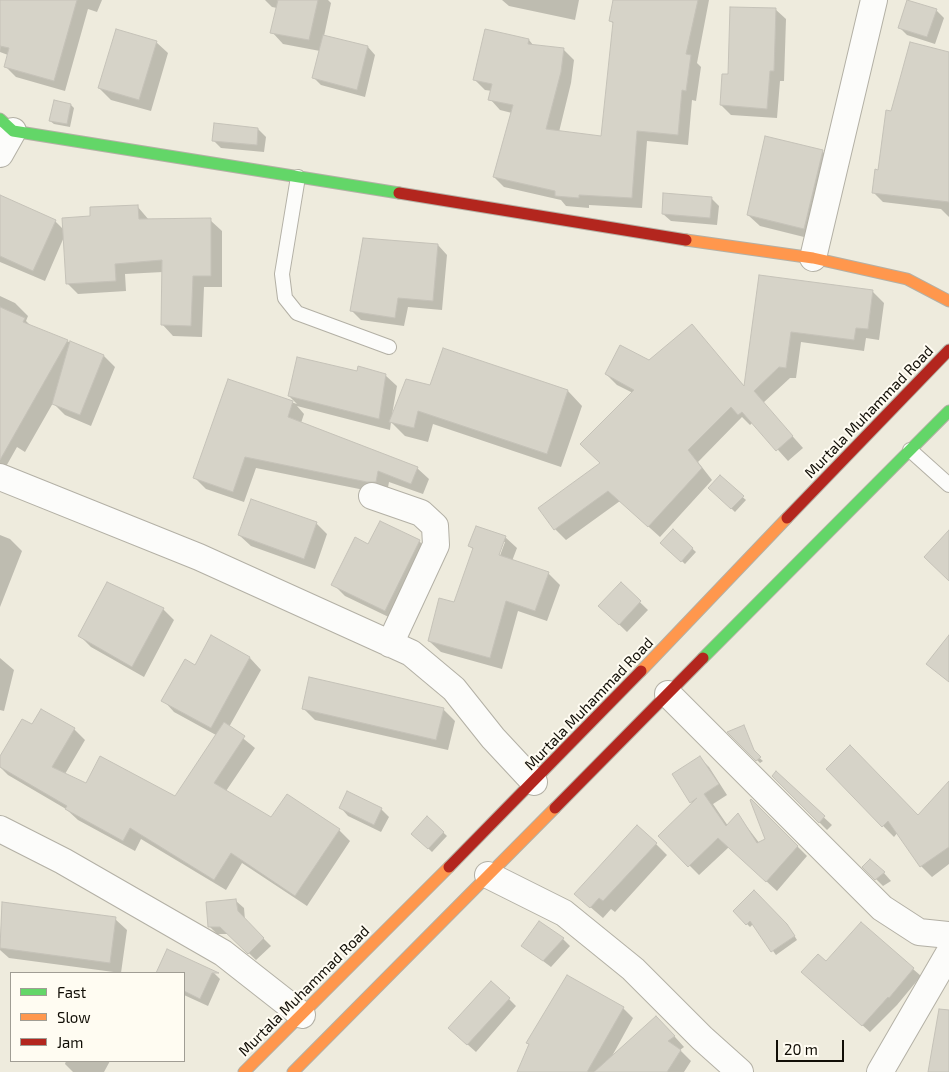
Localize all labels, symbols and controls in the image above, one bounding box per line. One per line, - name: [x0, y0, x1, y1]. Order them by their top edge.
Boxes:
- street label: Murtala Muhammad Road: [801, 342, 937, 482]
- street label: Murtala Muhammad Road: [521, 634, 657, 774]
- street label: Murtala Muhammad Road: [235, 922, 373, 1060]
- legend: [10, 972, 185, 1062]
- text: Fast: [57, 983, 86, 1001]
- text: Slow: [57, 1008, 91, 1026]
- scale bar: [779, 1030, 846, 1062]
- text: Jam: [57, 1033, 83, 1051]
- text: 20 m: [784, 1040, 818, 1058]

